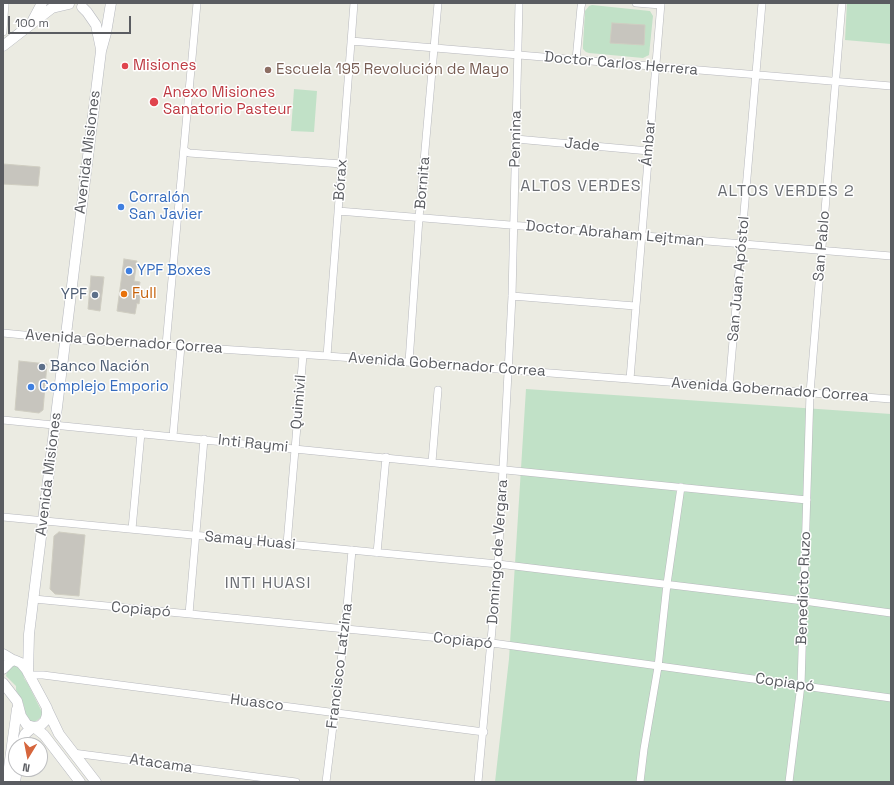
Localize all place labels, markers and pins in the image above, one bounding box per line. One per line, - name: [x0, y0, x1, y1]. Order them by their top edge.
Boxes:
- place label: Misiones: [133, 57, 196, 75]
- marker: Misiones: [120, 61, 130, 71]
- place label: Escuela 195 Revolución de Mayo: [276, 61, 509, 79]
- marker: Escuela 195 Revolución de Mayo: [263, 65, 273, 75]
- place label: Anexo Misiones Sanatorio Pasteur: [163, 84, 292, 119]
- marker: Anexo Misiones Sanatorio Pasteur: [148, 96, 160, 108]
- place label: Corralón San Javier: [129, 189, 203, 224]
- marker: Corralón San Javier: [116, 202, 126, 212]
- place label: YPF Boxes: [137, 262, 211, 280]
- marker: YPF Boxes: [124, 266, 134, 276]
- place label: Full: [132, 285, 157, 303]
- place label: YPF: [61, 286, 87, 304]
- marker: Full: [119, 289, 129, 299]
- marker: YPF: [90, 290, 100, 300]
- place label: Banco Nación: [50, 358, 149, 376]
- marker: Banco Nación: [37, 362, 47, 372]
- place label: Complejo Emporio: [39, 378, 169, 396]
- marker: Complejo Emporio: [26, 382, 36, 392]

